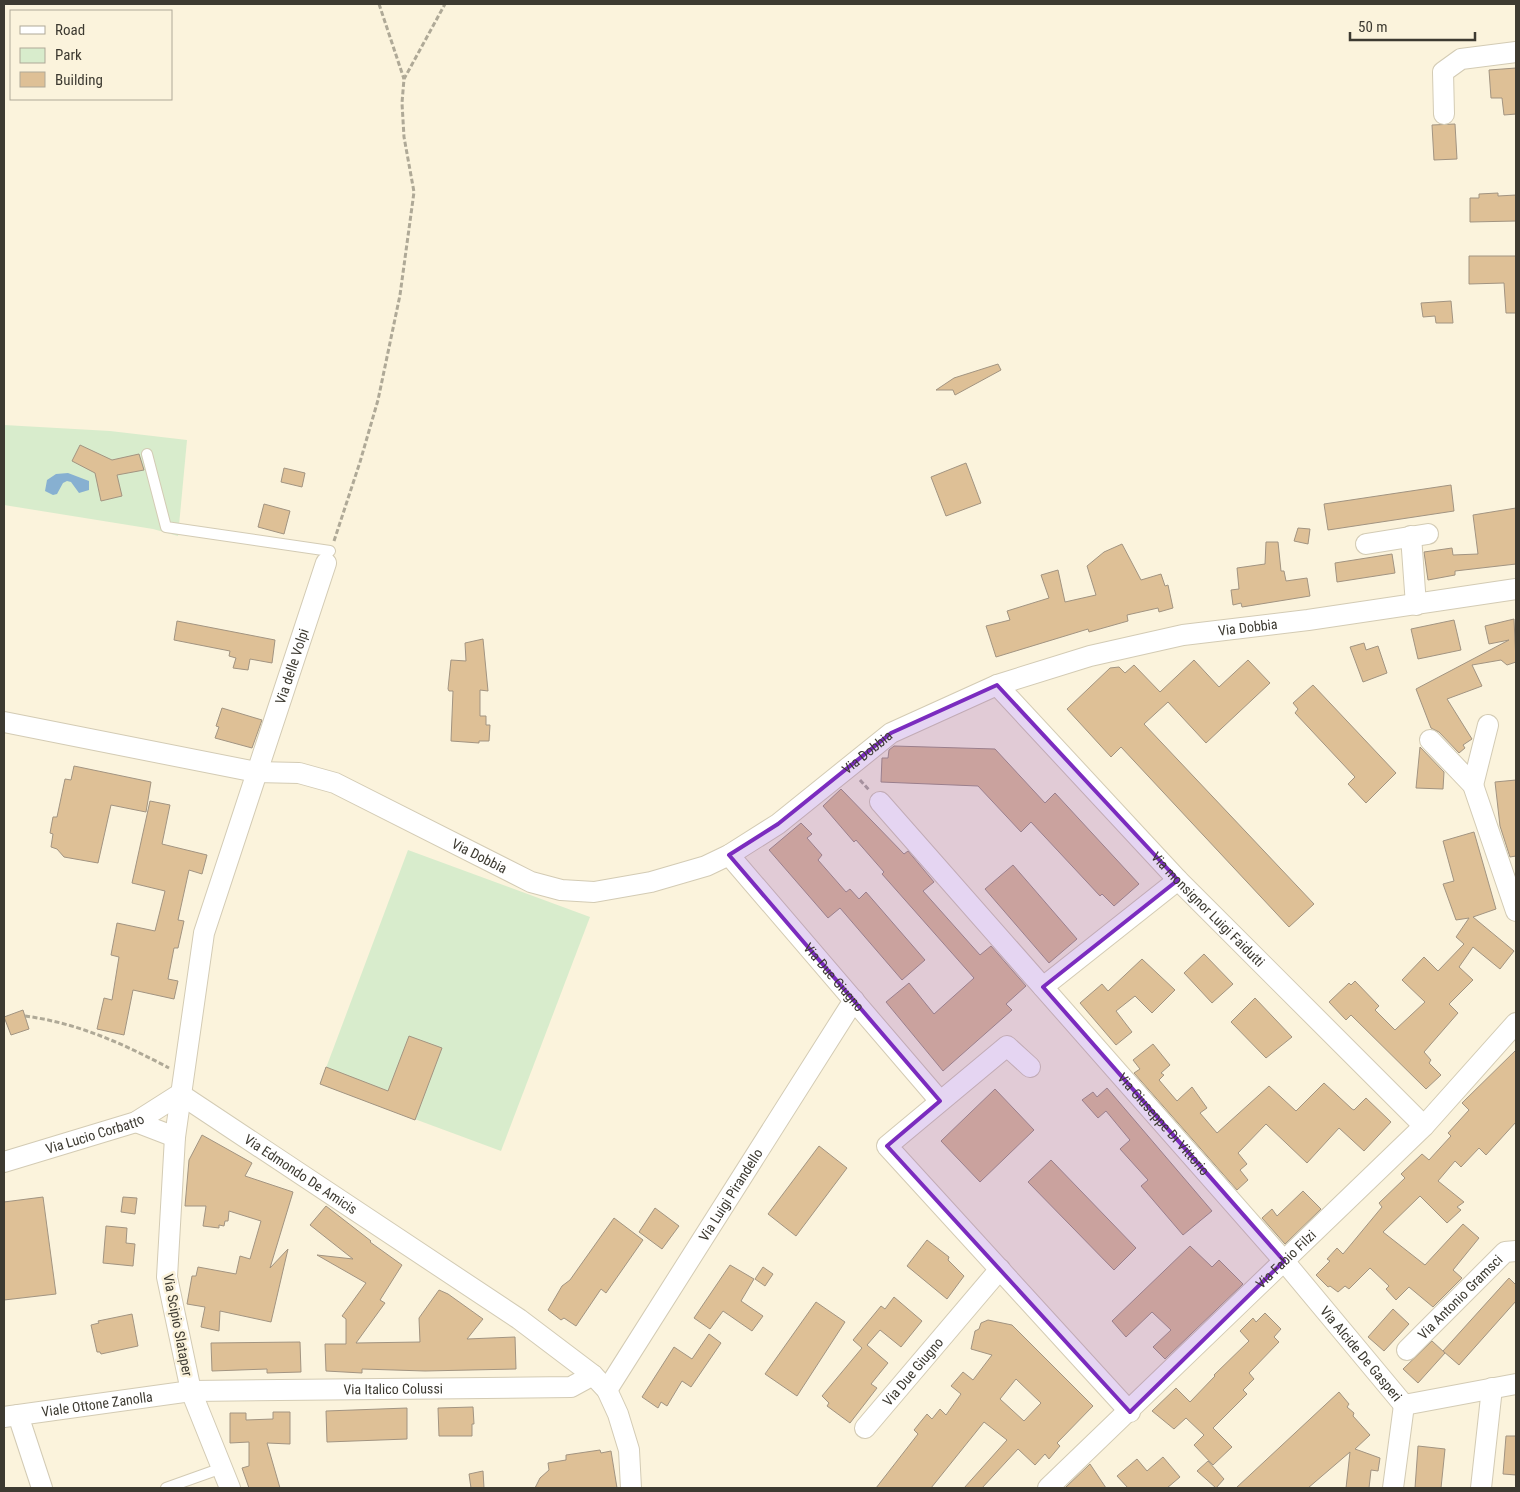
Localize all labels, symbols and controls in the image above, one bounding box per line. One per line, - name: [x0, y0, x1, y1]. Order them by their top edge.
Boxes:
- legend: [10, 10, 172, 100]
- scale bar: [1350, 10, 1475, 42]
- text: 50 m: [1358, 18, 1388, 36]
- text: Road: [55, 21, 85, 39]
- text: Park: [55, 46, 82, 64]
- text: Building: [55, 71, 103, 89]
- street label: Via Dobbia: [1217, 616, 1278, 639]
- street label: Via delle Volpi: [272, 627, 312, 706]
- street label: Via Dobbia: [839, 727, 895, 777]
- street label: Via Dobbia: [449, 835, 510, 877]
- street label: Via monsignor Luigi Faidutti: [1148, 849, 1268, 970]
- street label: Via Due Giugno: [800, 940, 867, 1015]
- street label: Via Giuseppe Di Vittorio: [1114, 1070, 1213, 1179]
- street label: Via Lucio Corbatto: [44, 1111, 147, 1157]
- street label: Via Edmondo De Amicis: [241, 1131, 360, 1217]
- street label: Via Luigi Pirandello: [695, 1146, 766, 1244]
- street label: Via Fabio Filzi: [1252, 1227, 1319, 1292]
- street label: Via Antonio Gramsci: [1414, 1251, 1506, 1343]
- street label: Via Scipio Slataper: [160, 1272, 196, 1378]
- street label: Via Alcide De Gasperi: [1317, 1303, 1405, 1404]
- street label: Via Due Giugno: [879, 1334, 946, 1409]
- street label: Via Italico Colussi: [343, 1380, 443, 1397]
- street label: Viale Ottone Zanolla: [41, 1388, 154, 1420]

